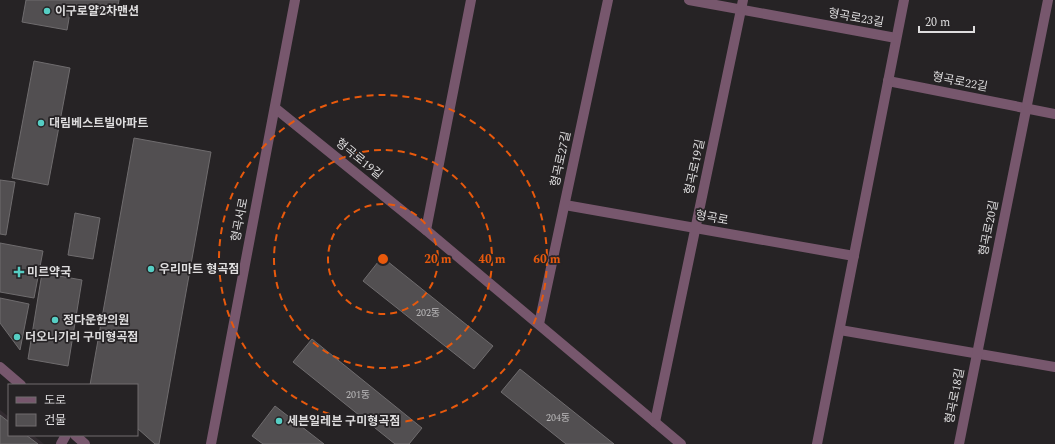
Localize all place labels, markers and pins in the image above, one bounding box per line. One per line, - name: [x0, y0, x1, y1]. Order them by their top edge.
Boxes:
- place label: 이구로얄2차맨션: [55, 2, 139, 21]
- marker: 이구로얄2차맨션: [42, 6, 52, 16]
- place label: 대림베스트빌아파트: [49, 114, 148, 133]
- marker: 대림베스트빌아파트: [36, 118, 46, 128]
- centre of rings: [376, 252, 390, 266]
- place label: 우리마트 형곡점: [159, 260, 239, 279]
- place label: 미르약국: [27, 263, 71, 282]
- marker: 우리마트 형곡점: [146, 264, 156, 274]
- marker: 미르약국: [14, 267, 24, 277]
- place label: 정다운한의원: [63, 311, 129, 330]
- marker: 정다운한의원: [50, 315, 60, 325]
- place label: 더오니기리 구미형곡점: [25, 328, 138, 347]
- marker: 더오니기리 구미형곡점: [12, 332, 22, 342]
- place label: 세븐일레븐 구미형곡점: [287, 412, 400, 431]
- marker: 세븐일레븐 구미형곡점: [274, 416, 284, 426]

